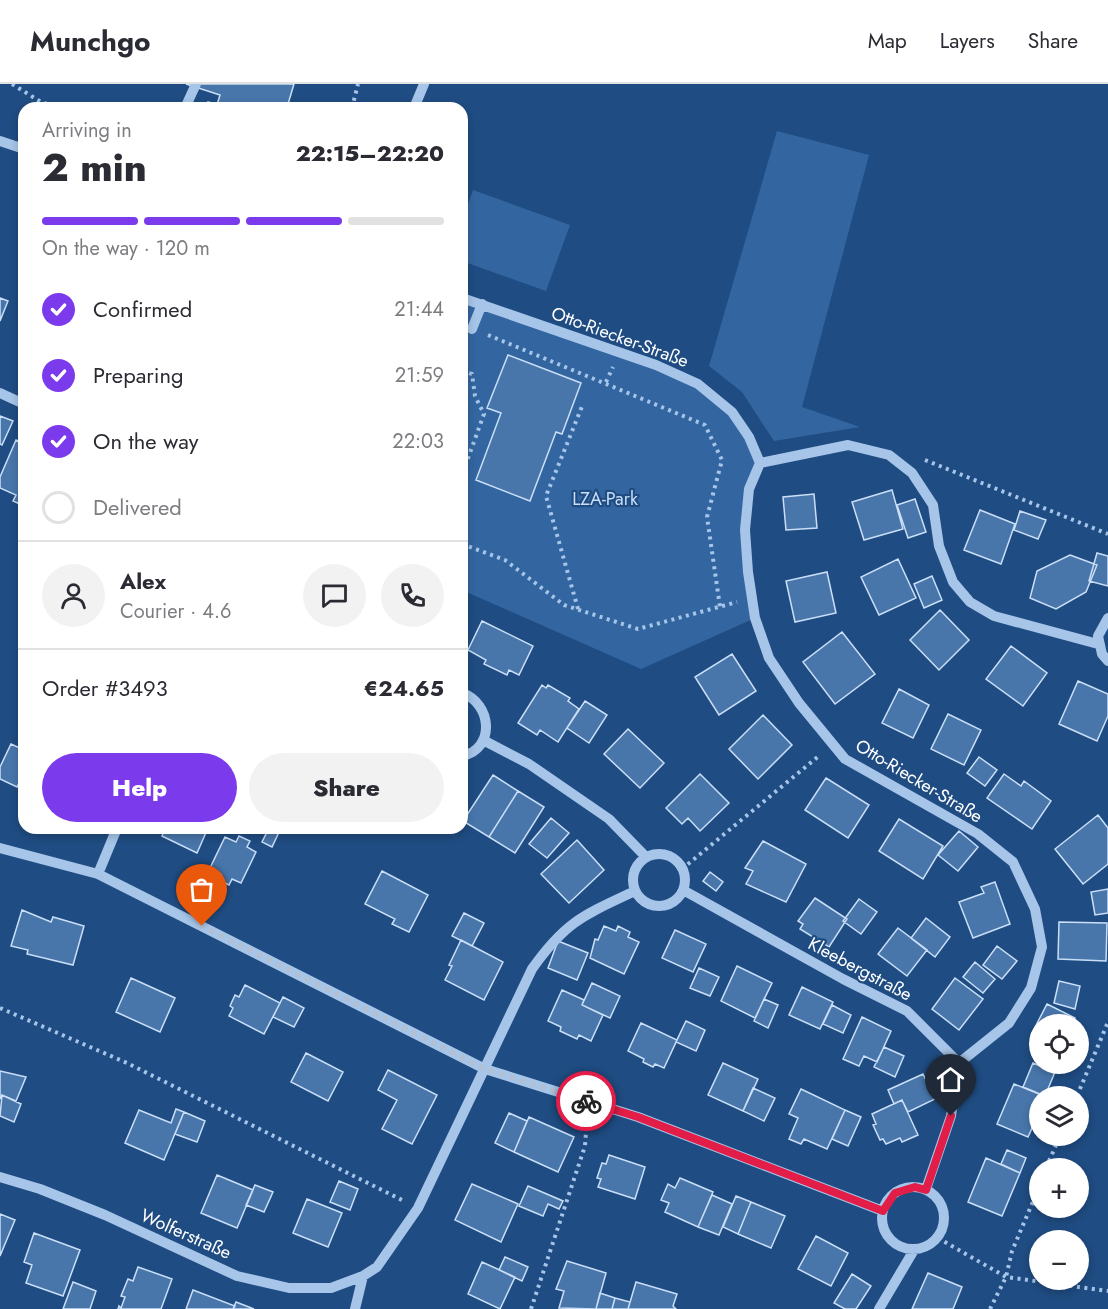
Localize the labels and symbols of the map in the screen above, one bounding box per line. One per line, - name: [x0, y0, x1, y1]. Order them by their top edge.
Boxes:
- street label: Otto-Riecker-Straße: [548, 300, 692, 374]
- park label: LZA-Park: [572, 486, 638, 512]
- street label: Otto-Riecker-Straße: [850, 733, 988, 829]
- pin: [176, 864, 227, 926]
- street label: Kleebergstraße: [803, 931, 917, 1007]
- pin: [925, 1054, 976, 1116]
- courier: [556, 1071, 616, 1131]
- street label: Wolferstraße: [136, 1202, 236, 1266]

